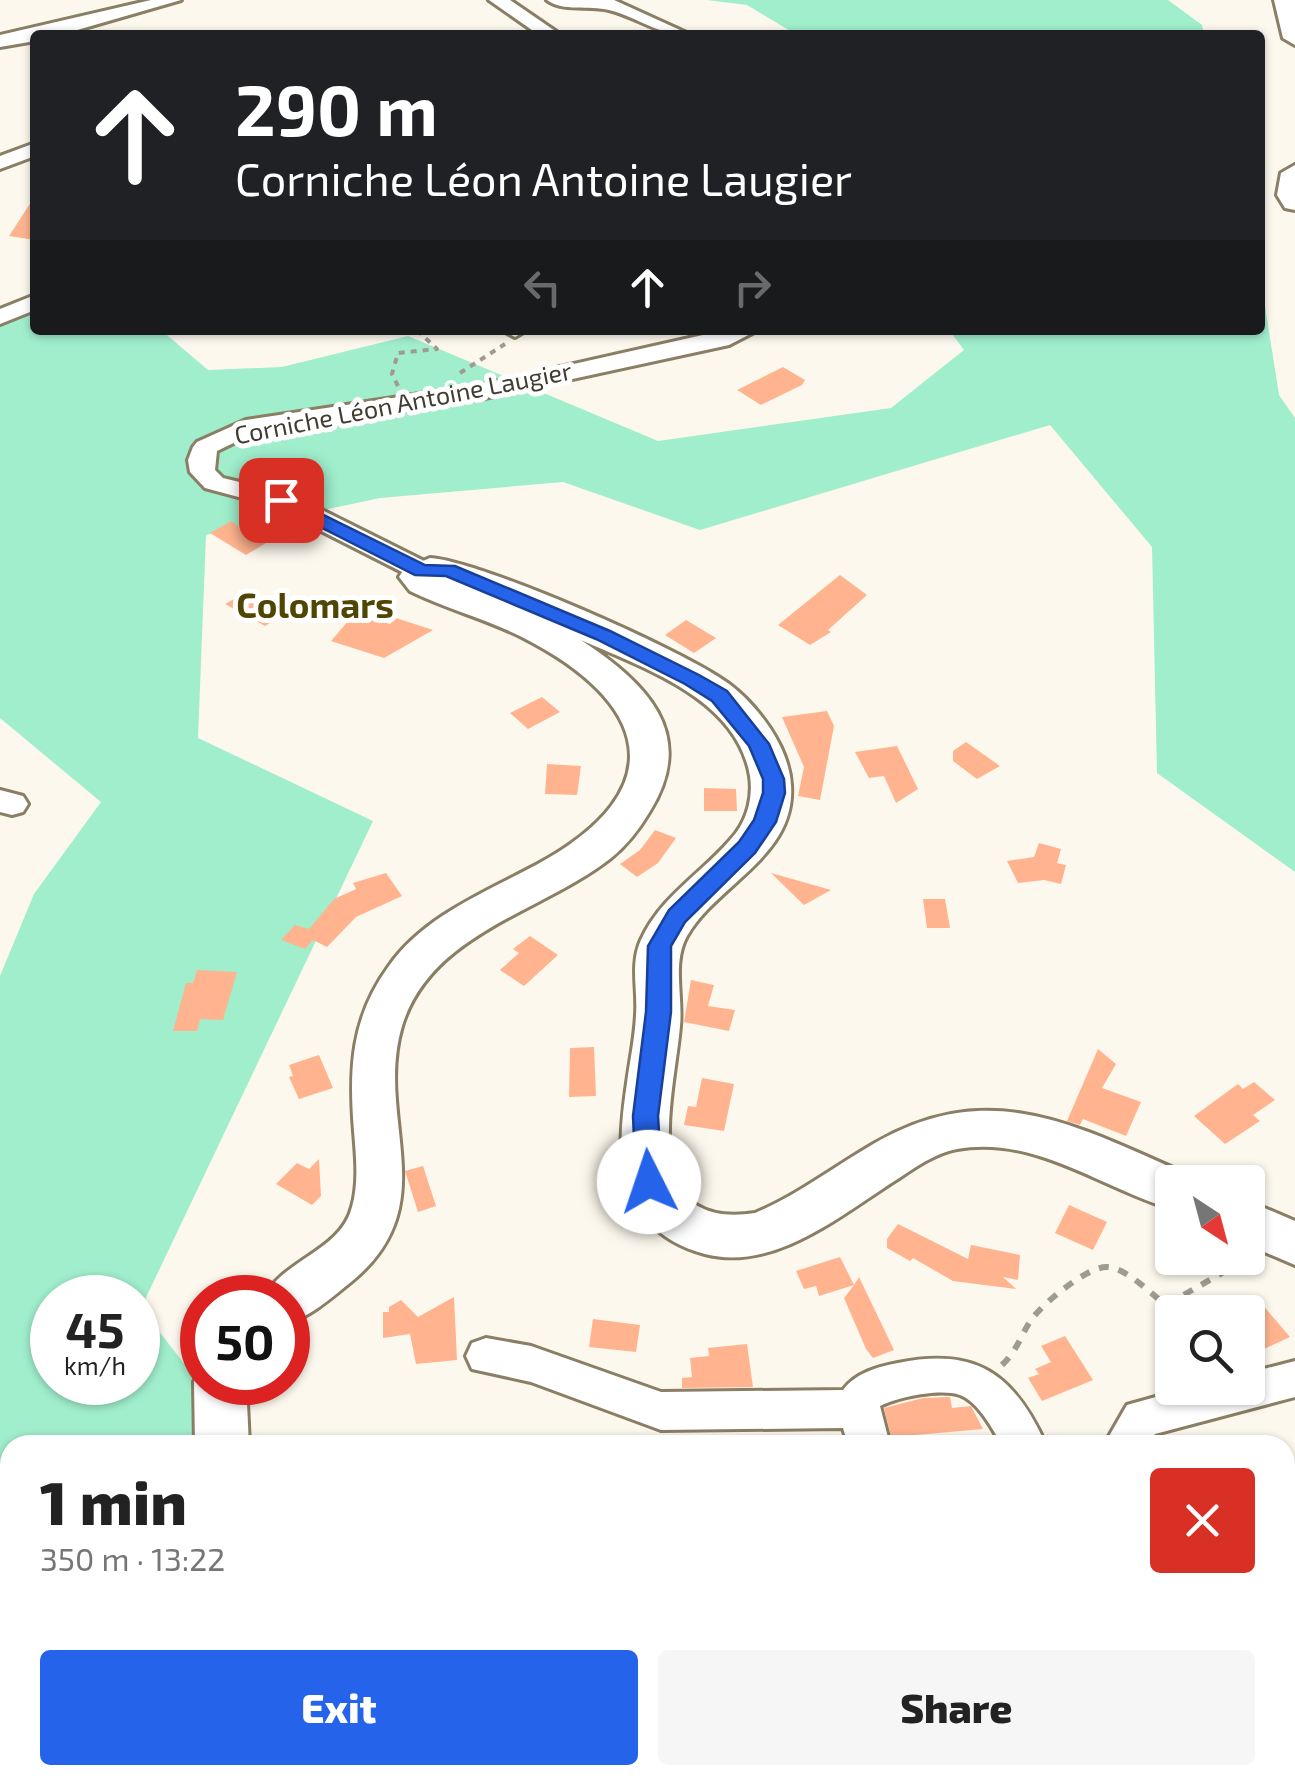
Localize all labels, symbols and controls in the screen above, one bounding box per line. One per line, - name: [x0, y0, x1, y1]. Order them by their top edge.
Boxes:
- text: 290 m: [235, 66, 438, 150]
- icon: ahead: [70, 70, 200, 200]
- text: Corniche Léon Antoine Laugier: [235, 151, 852, 205]
- icon: left: [515, 260, 570, 315]
- icon: ahead: [620, 260, 675, 315]
- icon: right: [725, 260, 780, 315]
- street label: Corniche Léon Antoine Laugier: [232, 355, 574, 449]
- pin: [239, 458, 324, 543]
- icon: arrive: [254, 473, 309, 528]
- district label: Colomars: [236, 583, 394, 625]
- position arrow: [597, 1130, 701, 1234]
- north arrow: [1155, 1165, 1265, 1275]
- map controls: [1155, 1165, 1265, 1405]
- speed limit sign: 50: [180, 1275, 310, 1405]
- button: search: [1155, 1295, 1265, 1405]
- text: 45: [65, 1298, 125, 1358]
- text: km/h: [64, 1350, 126, 1380]
- text: 1 min: [40, 1465, 187, 1537]
- button: close: [1150, 1468, 1255, 1573]
- text: 350 m · 13:22: [40, 1539, 225, 1577]
- button: Exit: [40, 1650, 638, 1765]
- button: Share: [658, 1650, 1255, 1765]

